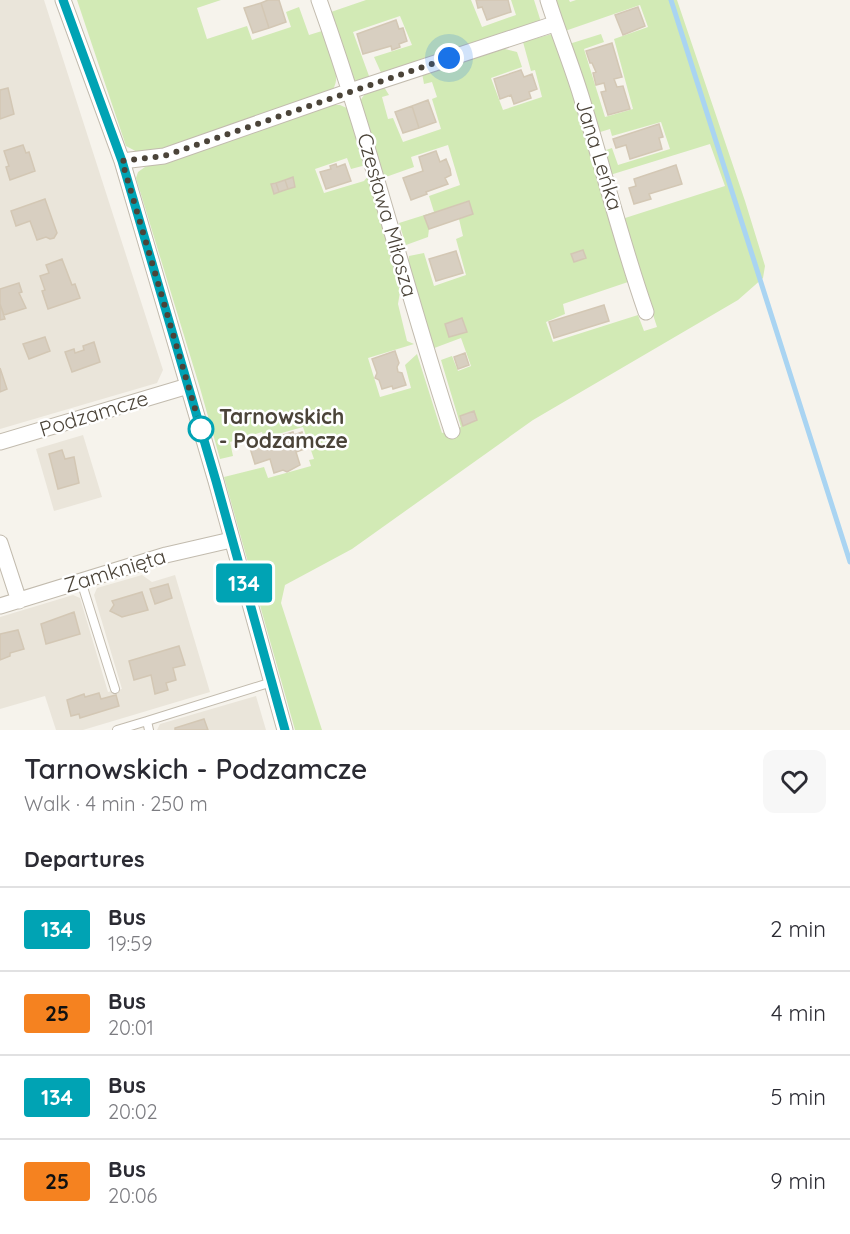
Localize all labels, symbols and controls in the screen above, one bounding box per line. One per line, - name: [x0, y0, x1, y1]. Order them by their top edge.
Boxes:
- your location: [434, 43, 464, 73]
- street label: Jana Leńka: [571, 96, 629, 213]
- street label: Czesława Miłosza: [352, 130, 424, 300]
- street label: Podzamcze: [36, 384, 151, 442]
- place label: Tarnowskich - Podzamcze: [219, 403, 348, 453]
- marker: Tarnowskich - Podzamcze: [188, 416, 214, 442]
- street label: Zamknięta: [61, 542, 169, 598]
- line badge: 134: [210, 564, 278, 602]
- text: 134: [228, 570, 260, 596]
- button: heart: [763, 750, 826, 813]
- text: Tarnowskich - Podzamcze: [24, 751, 367, 786]
- text: Walk · 4 min · 250 m: [24, 791, 208, 816]
- text: Departures: [24, 845, 145, 873]
- text: Bus: [108, 903, 146, 931]
- text: 2 min: [770, 915, 826, 943]
- text: 134: [41, 916, 73, 942]
- text: 19:59: [108, 931, 152, 956]
- text: Bus: [108, 987, 146, 1015]
- text: 4 min: [771, 999, 826, 1027]
- text: 25: [45, 1000, 69, 1026]
- text: 20:01: [108, 1015, 154, 1040]
- text: Bus: [108, 1071, 146, 1099]
- text: 5 min: [771, 1083, 826, 1111]
- text: 134: [41, 1084, 73, 1110]
- text: 20:02: [108, 1099, 158, 1124]
- text: Bus: [108, 1155, 146, 1183]
- text: 9 min: [770, 1167, 826, 1195]
- text: 25: [45, 1168, 69, 1194]
- text: 20:06: [108, 1183, 157, 1208]

